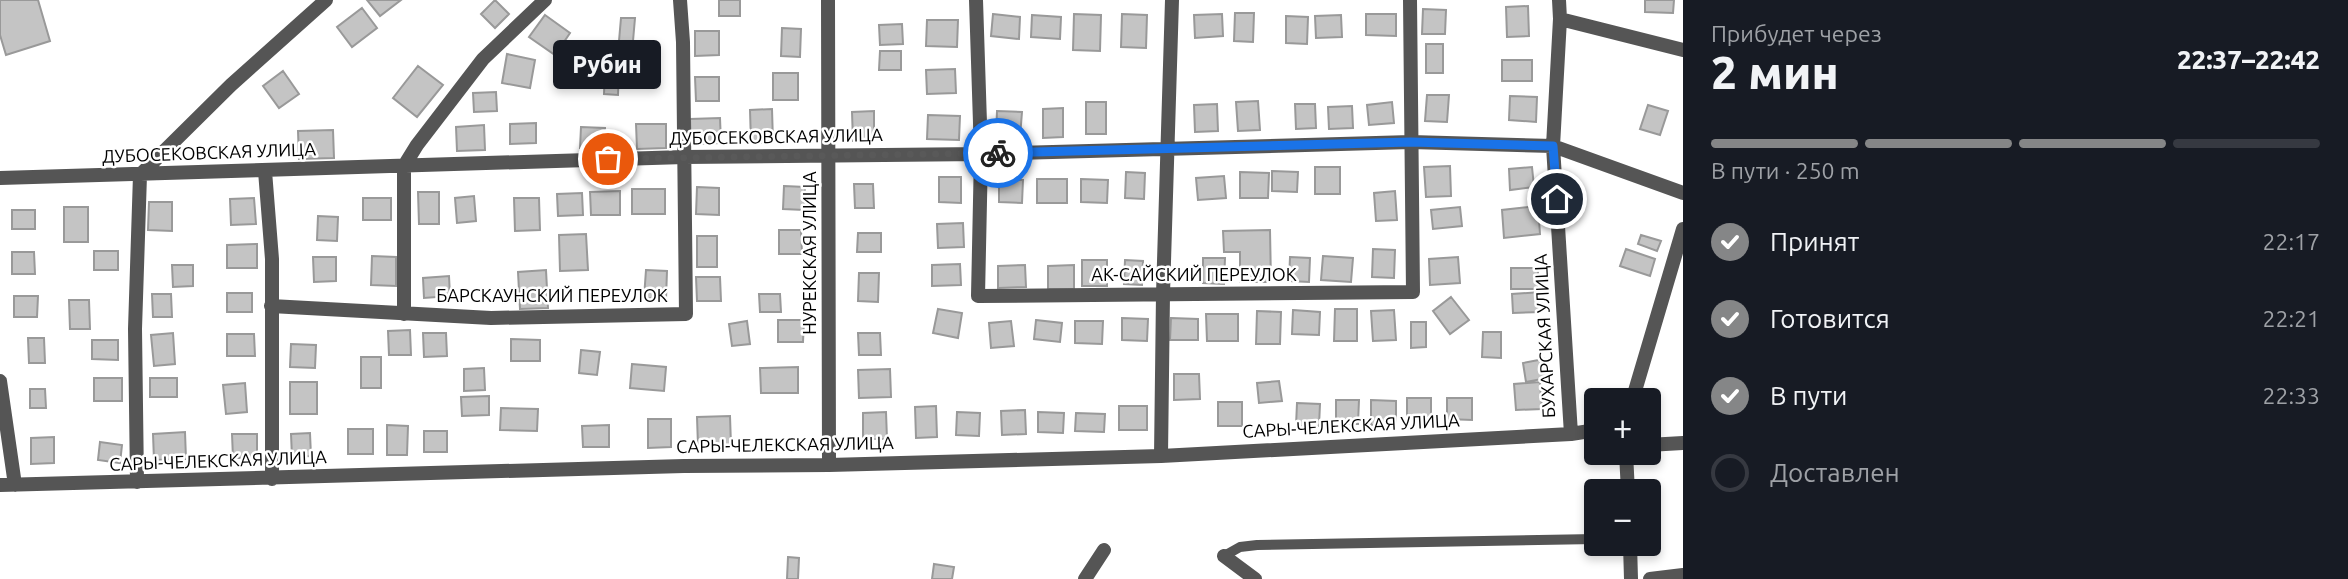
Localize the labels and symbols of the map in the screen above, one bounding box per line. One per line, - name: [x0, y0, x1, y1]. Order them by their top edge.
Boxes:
- callout: Рубин: [554, 40, 662, 89]
- courier: [963, 118, 1033, 188]
- street label: ДУБОСЕКОВСКАЯ УЛИЦА: [669, 124, 883, 148]
- pin: [578, 129, 638, 189]
- street label: ДУБОСЕКОВСКАЯ УЛИЦА: [102, 138, 316, 166]
- pin: [1527, 169, 1587, 229]
- street label: НУРЕКСКАЯ УЛИЦА: [799, 171, 819, 335]
- street label: БУХАРСКАЯ УЛИЦА: [1530, 253, 1558, 419]
- street label: АК-САЙСКИЙ ПЕРЕУЛОК: [1091, 264, 1297, 284]
- street label: БАРСКАУНСКИЙ ПЕРЕУЛОК: [436, 285, 668, 305]
- street label: САРЫ-ЧЕЛЕКСКАЯ УЛИЦА: [1242, 409, 1460, 441]
- street label: САРЫ-ЧЕЛЕКСКАЯ УЛИЦА: [676, 432, 894, 456]
- street label: САРЫ-ЧЕЛЕКСКАЯ УЛИЦА: [109, 446, 327, 474]

